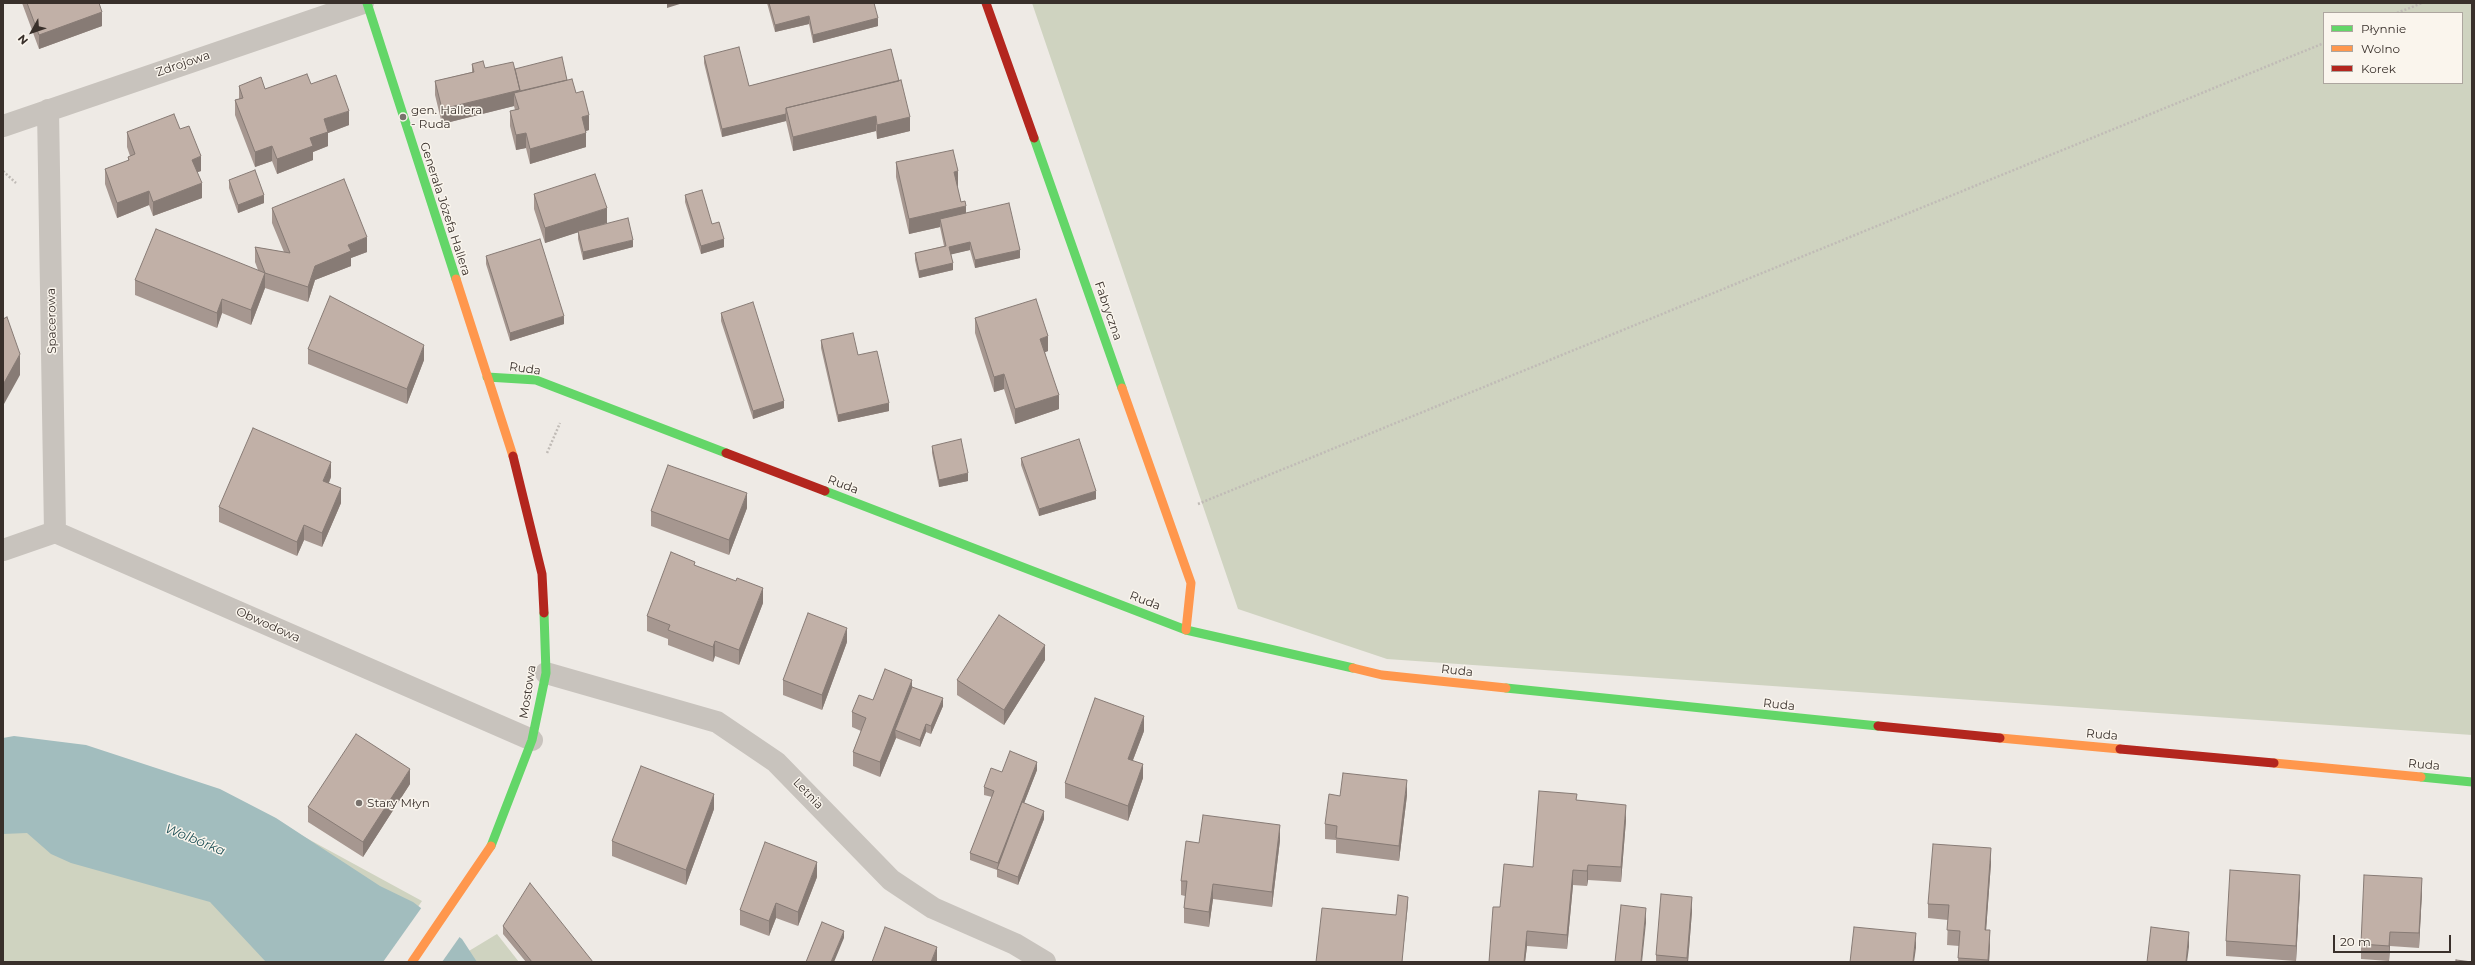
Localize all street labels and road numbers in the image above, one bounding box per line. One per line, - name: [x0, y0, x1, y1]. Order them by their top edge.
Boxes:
- street label: Zdrojowa: [154, 48, 212, 80]
- street label: Generała Józefa Hallera: [417, 140, 473, 278]
- street label: Fabryczna: [1091, 280, 1125, 342]
- street label: Spacerowa: [44, 288, 60, 354]
- street label: Ruda: [508, 360, 542, 378]
- street label: Ruda: [826, 473, 860, 497]
- street label: Ruda: [1128, 589, 1162, 613]
- street label: Obwodowa: [234, 604, 302, 646]
- street label: Ruda: [1440, 662, 1474, 680]
- street label: Mostowa: [517, 664, 539, 720]
- street label: Ruda: [1762, 696, 1796, 714]
- street label: Ruda: [2085, 726, 2119, 744]
- street label: Ruda: [2407, 756, 2441, 774]
- street label: Letnia: [790, 776, 826, 812]

